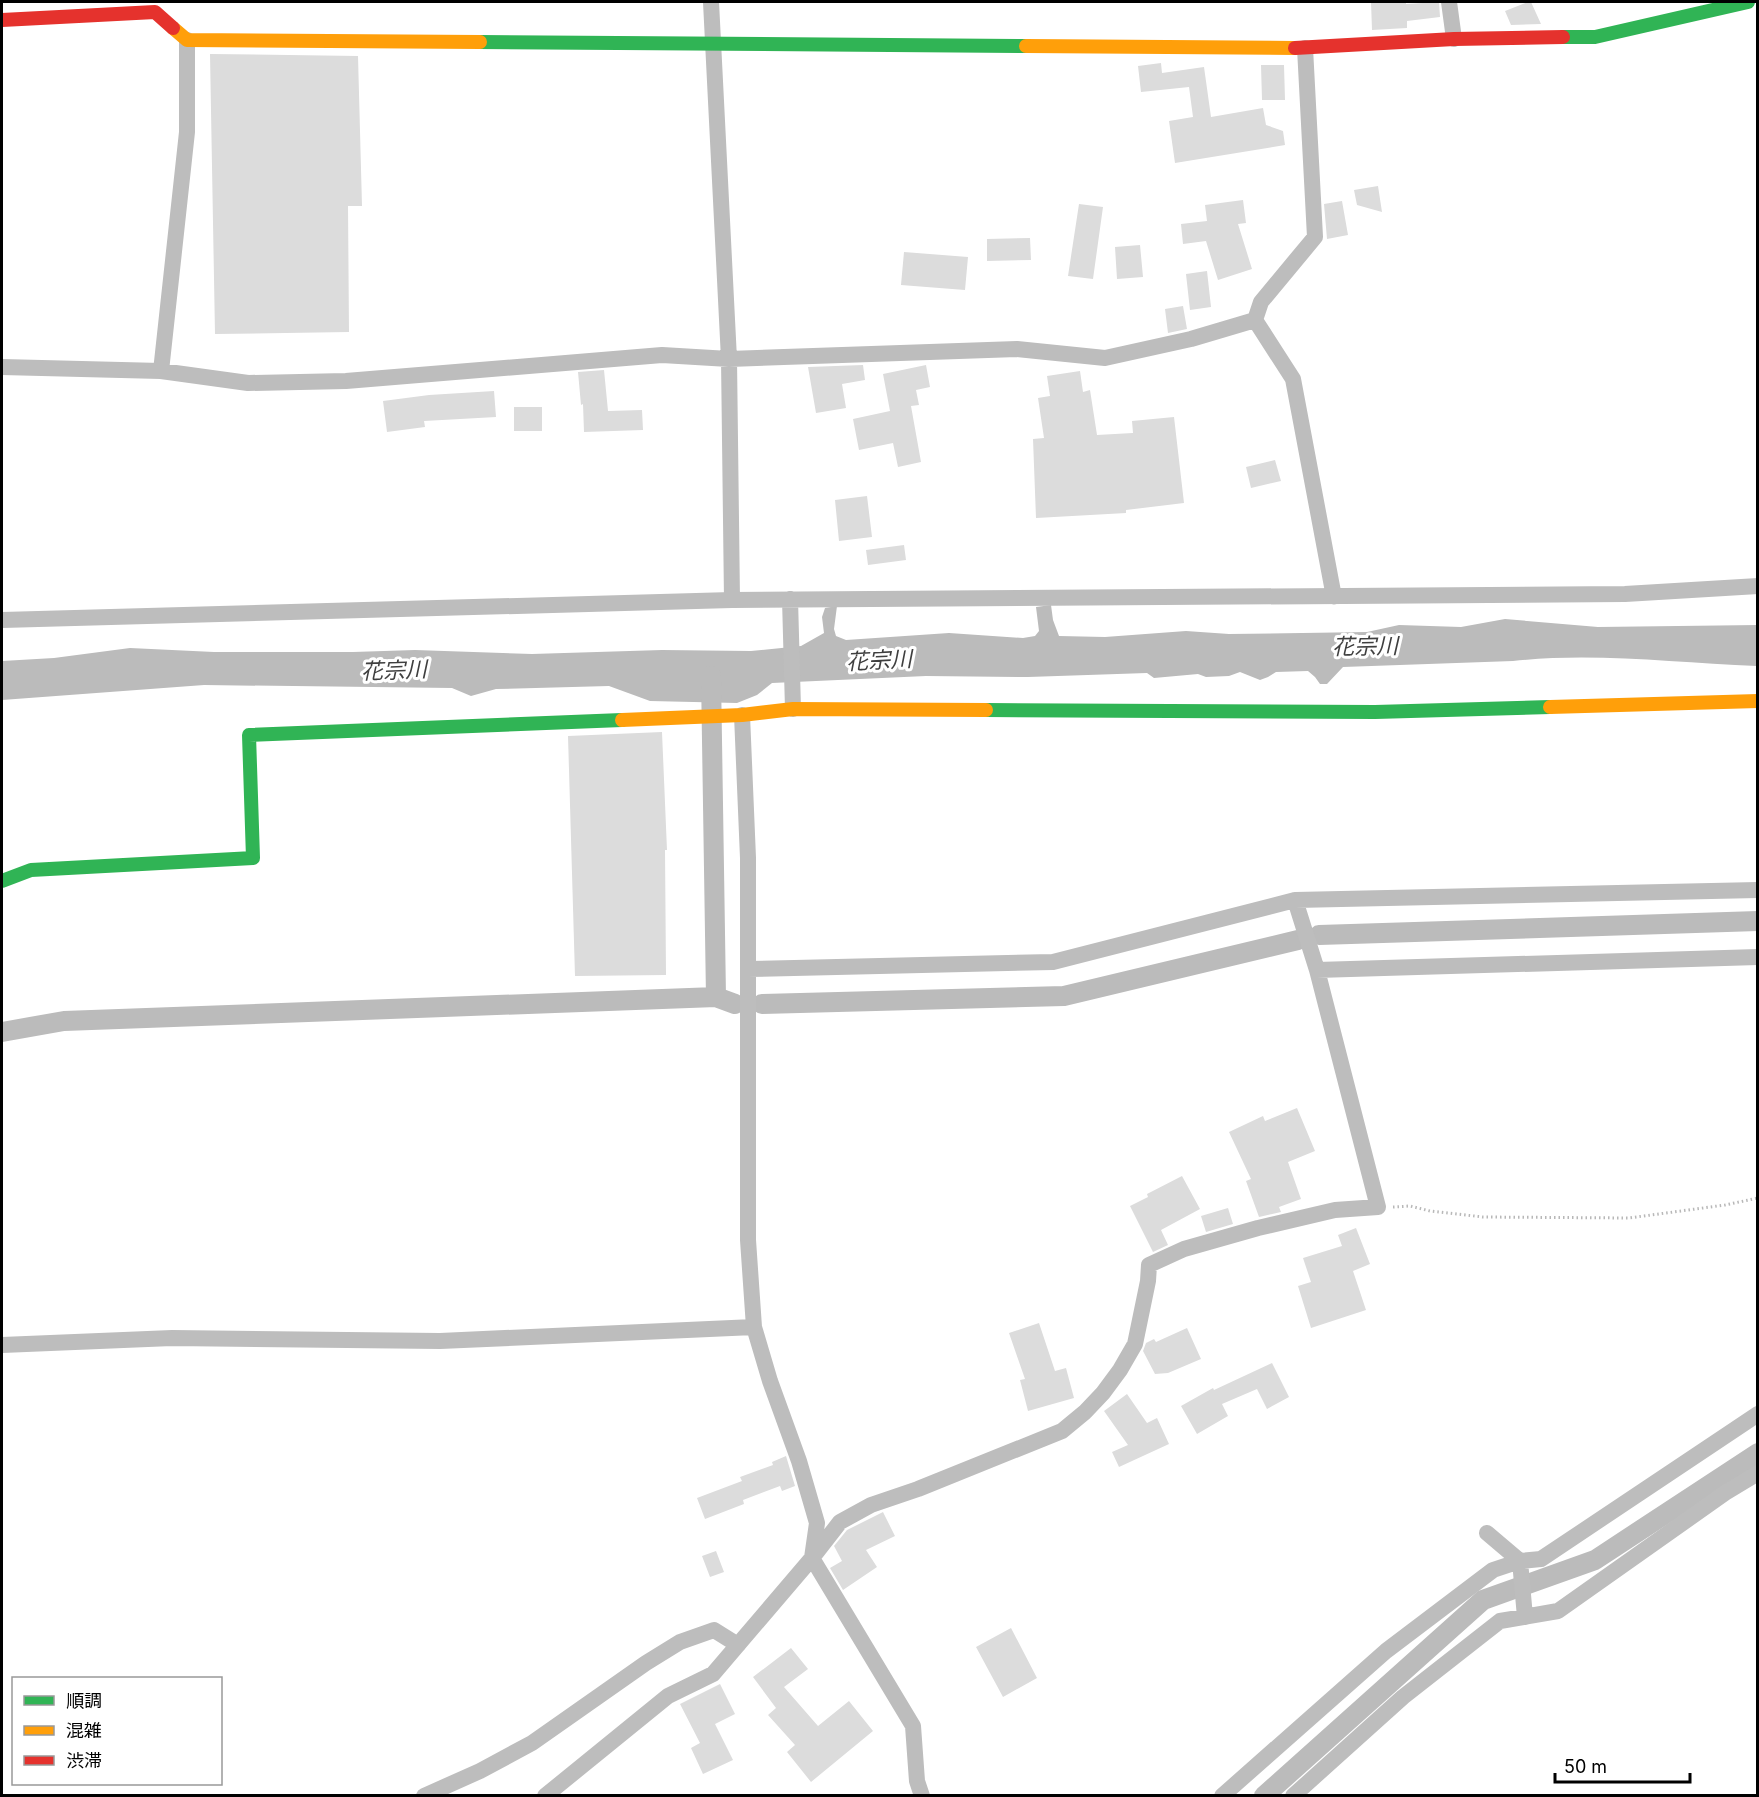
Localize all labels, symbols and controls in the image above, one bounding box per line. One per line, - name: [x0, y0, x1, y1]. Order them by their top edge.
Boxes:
- water label: 花宗川: [1332, 632, 1400, 660]
- water label: 花宗川: [845, 645, 915, 675]
- water label: 花宗川: [361, 656, 429, 684]
- legend: [12, 1677, 222, 1785]
- text: 順調: [66, 1690, 102, 1711]
- text: 混雑: [66, 1720, 102, 1741]
- scale bar: [1555, 1746, 1690, 1784]
- text: 渋滞: [66, 1750, 102, 1771]
- text: 50 m: [1564, 1756, 1607, 1777]

